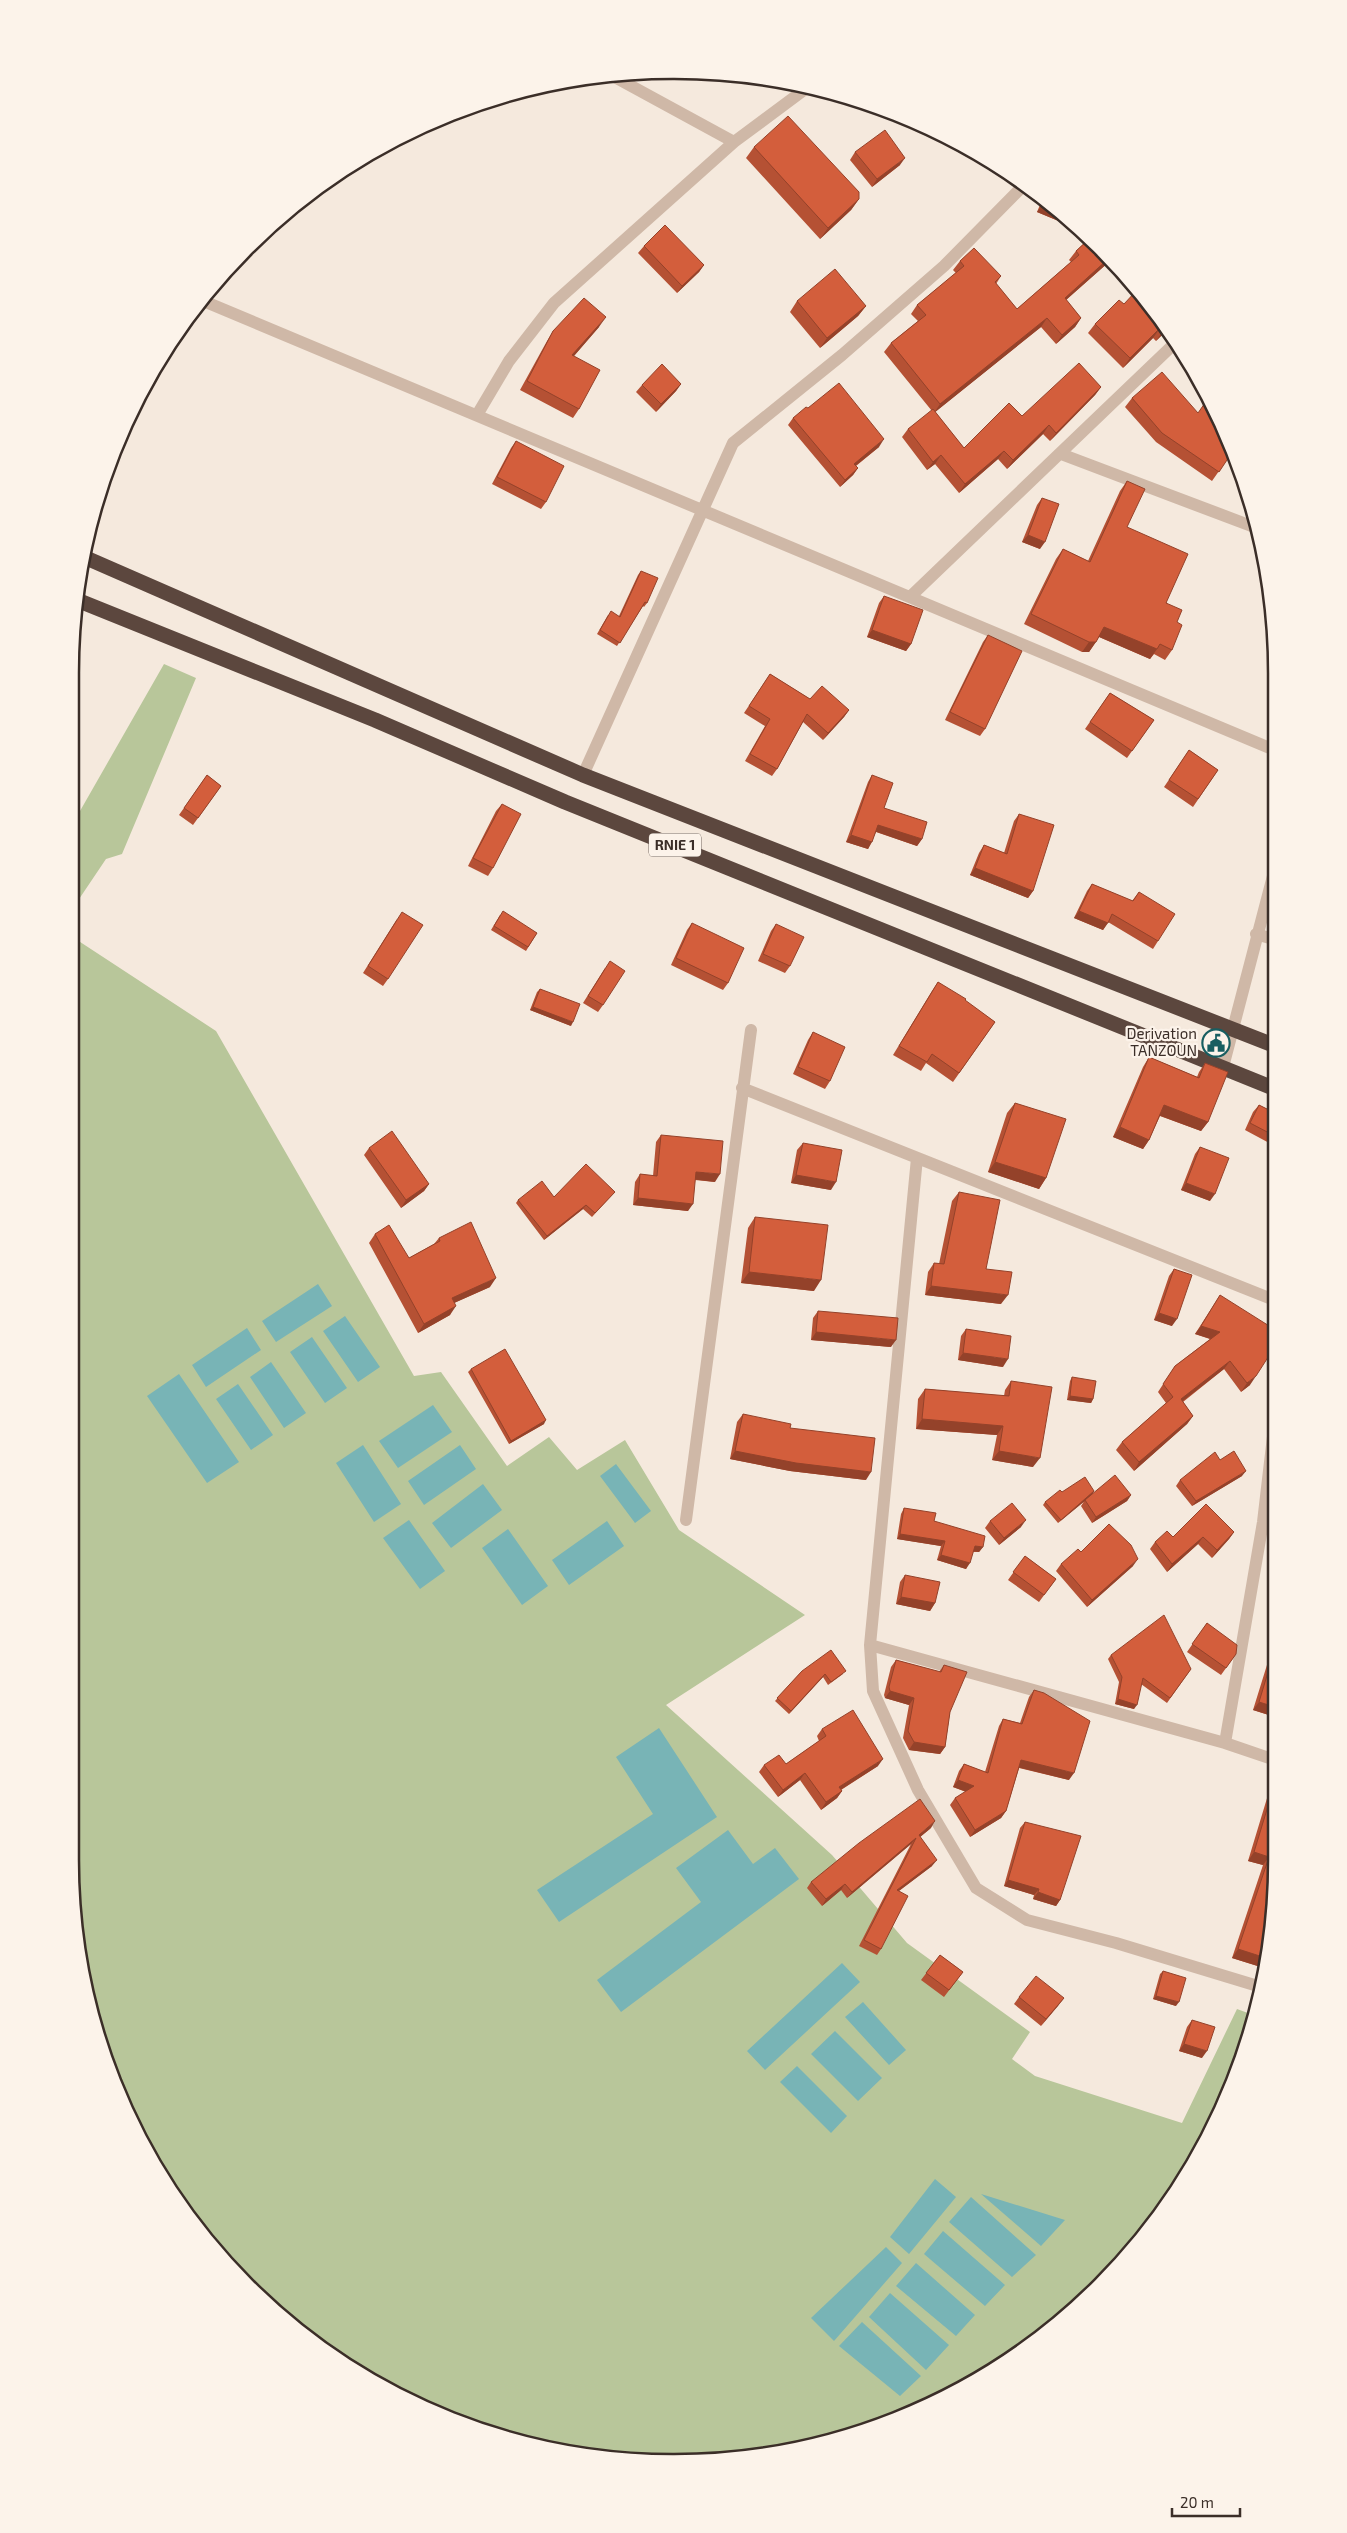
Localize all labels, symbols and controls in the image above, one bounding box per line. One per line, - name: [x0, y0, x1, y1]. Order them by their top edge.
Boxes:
- road number: RNIE 1: [649, 834, 701, 856]
- place label: Derivation TANZOUN: [1126, 1024, 1197, 1059]
- public building icon: Derivation TANZOUN: [1201, 1028, 1231, 1058]
- scale bar: [1172, 2486, 1240, 2518]
- text: 20 m: [1180, 2493, 1214, 2511]

